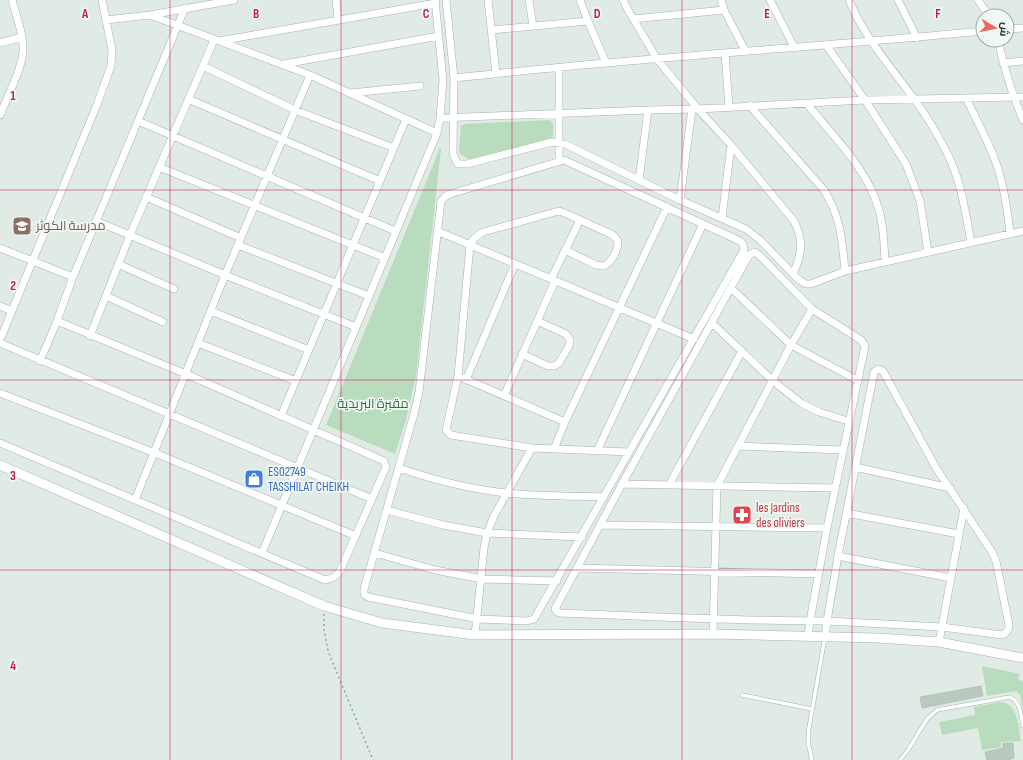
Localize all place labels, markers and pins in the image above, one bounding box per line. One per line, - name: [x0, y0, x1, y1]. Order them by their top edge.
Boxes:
- school or university icon: مدرسة الكوثر: [11, 215, 33, 237]
- place label: مدرسة الكوثر: [35, 218, 106, 234]
- place label: ES02749 TASSHILAT CHEIKH: [268, 464, 349, 495]
- shop icon: ES02749 TASSHILAT CHEIKH: [243, 468, 265, 490]
- place label: les Jardins des oliviers: [756, 500, 805, 531]
- pharmacy icon: les Jardins des oliviers: [731, 504, 753, 526]

